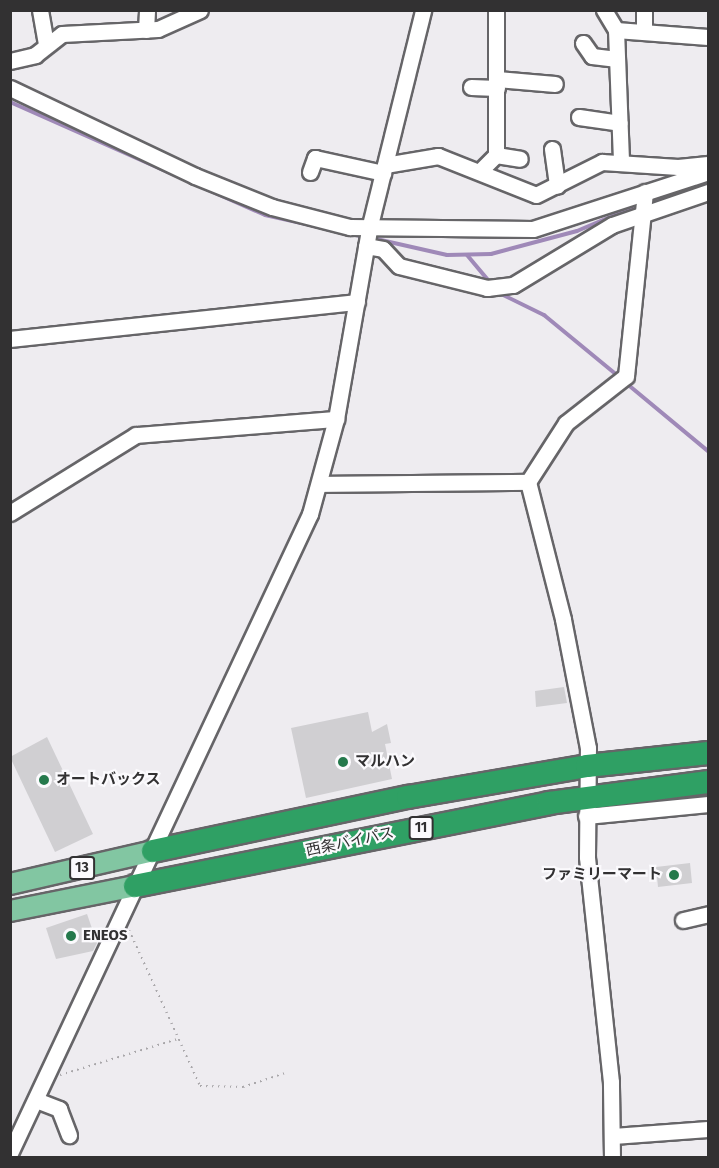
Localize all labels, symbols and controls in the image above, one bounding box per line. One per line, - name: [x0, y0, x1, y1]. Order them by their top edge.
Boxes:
- place label: マルハン: [355, 753, 415, 771]
- marker: マルハン: [336, 755, 350, 769]
- place label: オートバックス: [56, 771, 161, 789]
- marker: オートバックス: [37, 773, 51, 787]
- road number: 11: [408, 817, 434, 839]
- street label: 西条バイパス: [304, 824, 396, 860]
- road number: 13: [68, 857, 96, 879]
- place label: ファミリーマート: [542, 866, 662, 884]
- marker: ファミリーマート: [667, 868, 681, 882]
- place label: ENEOS: [83, 927, 127, 945]
- marker: ENEOS: [64, 929, 78, 943]

